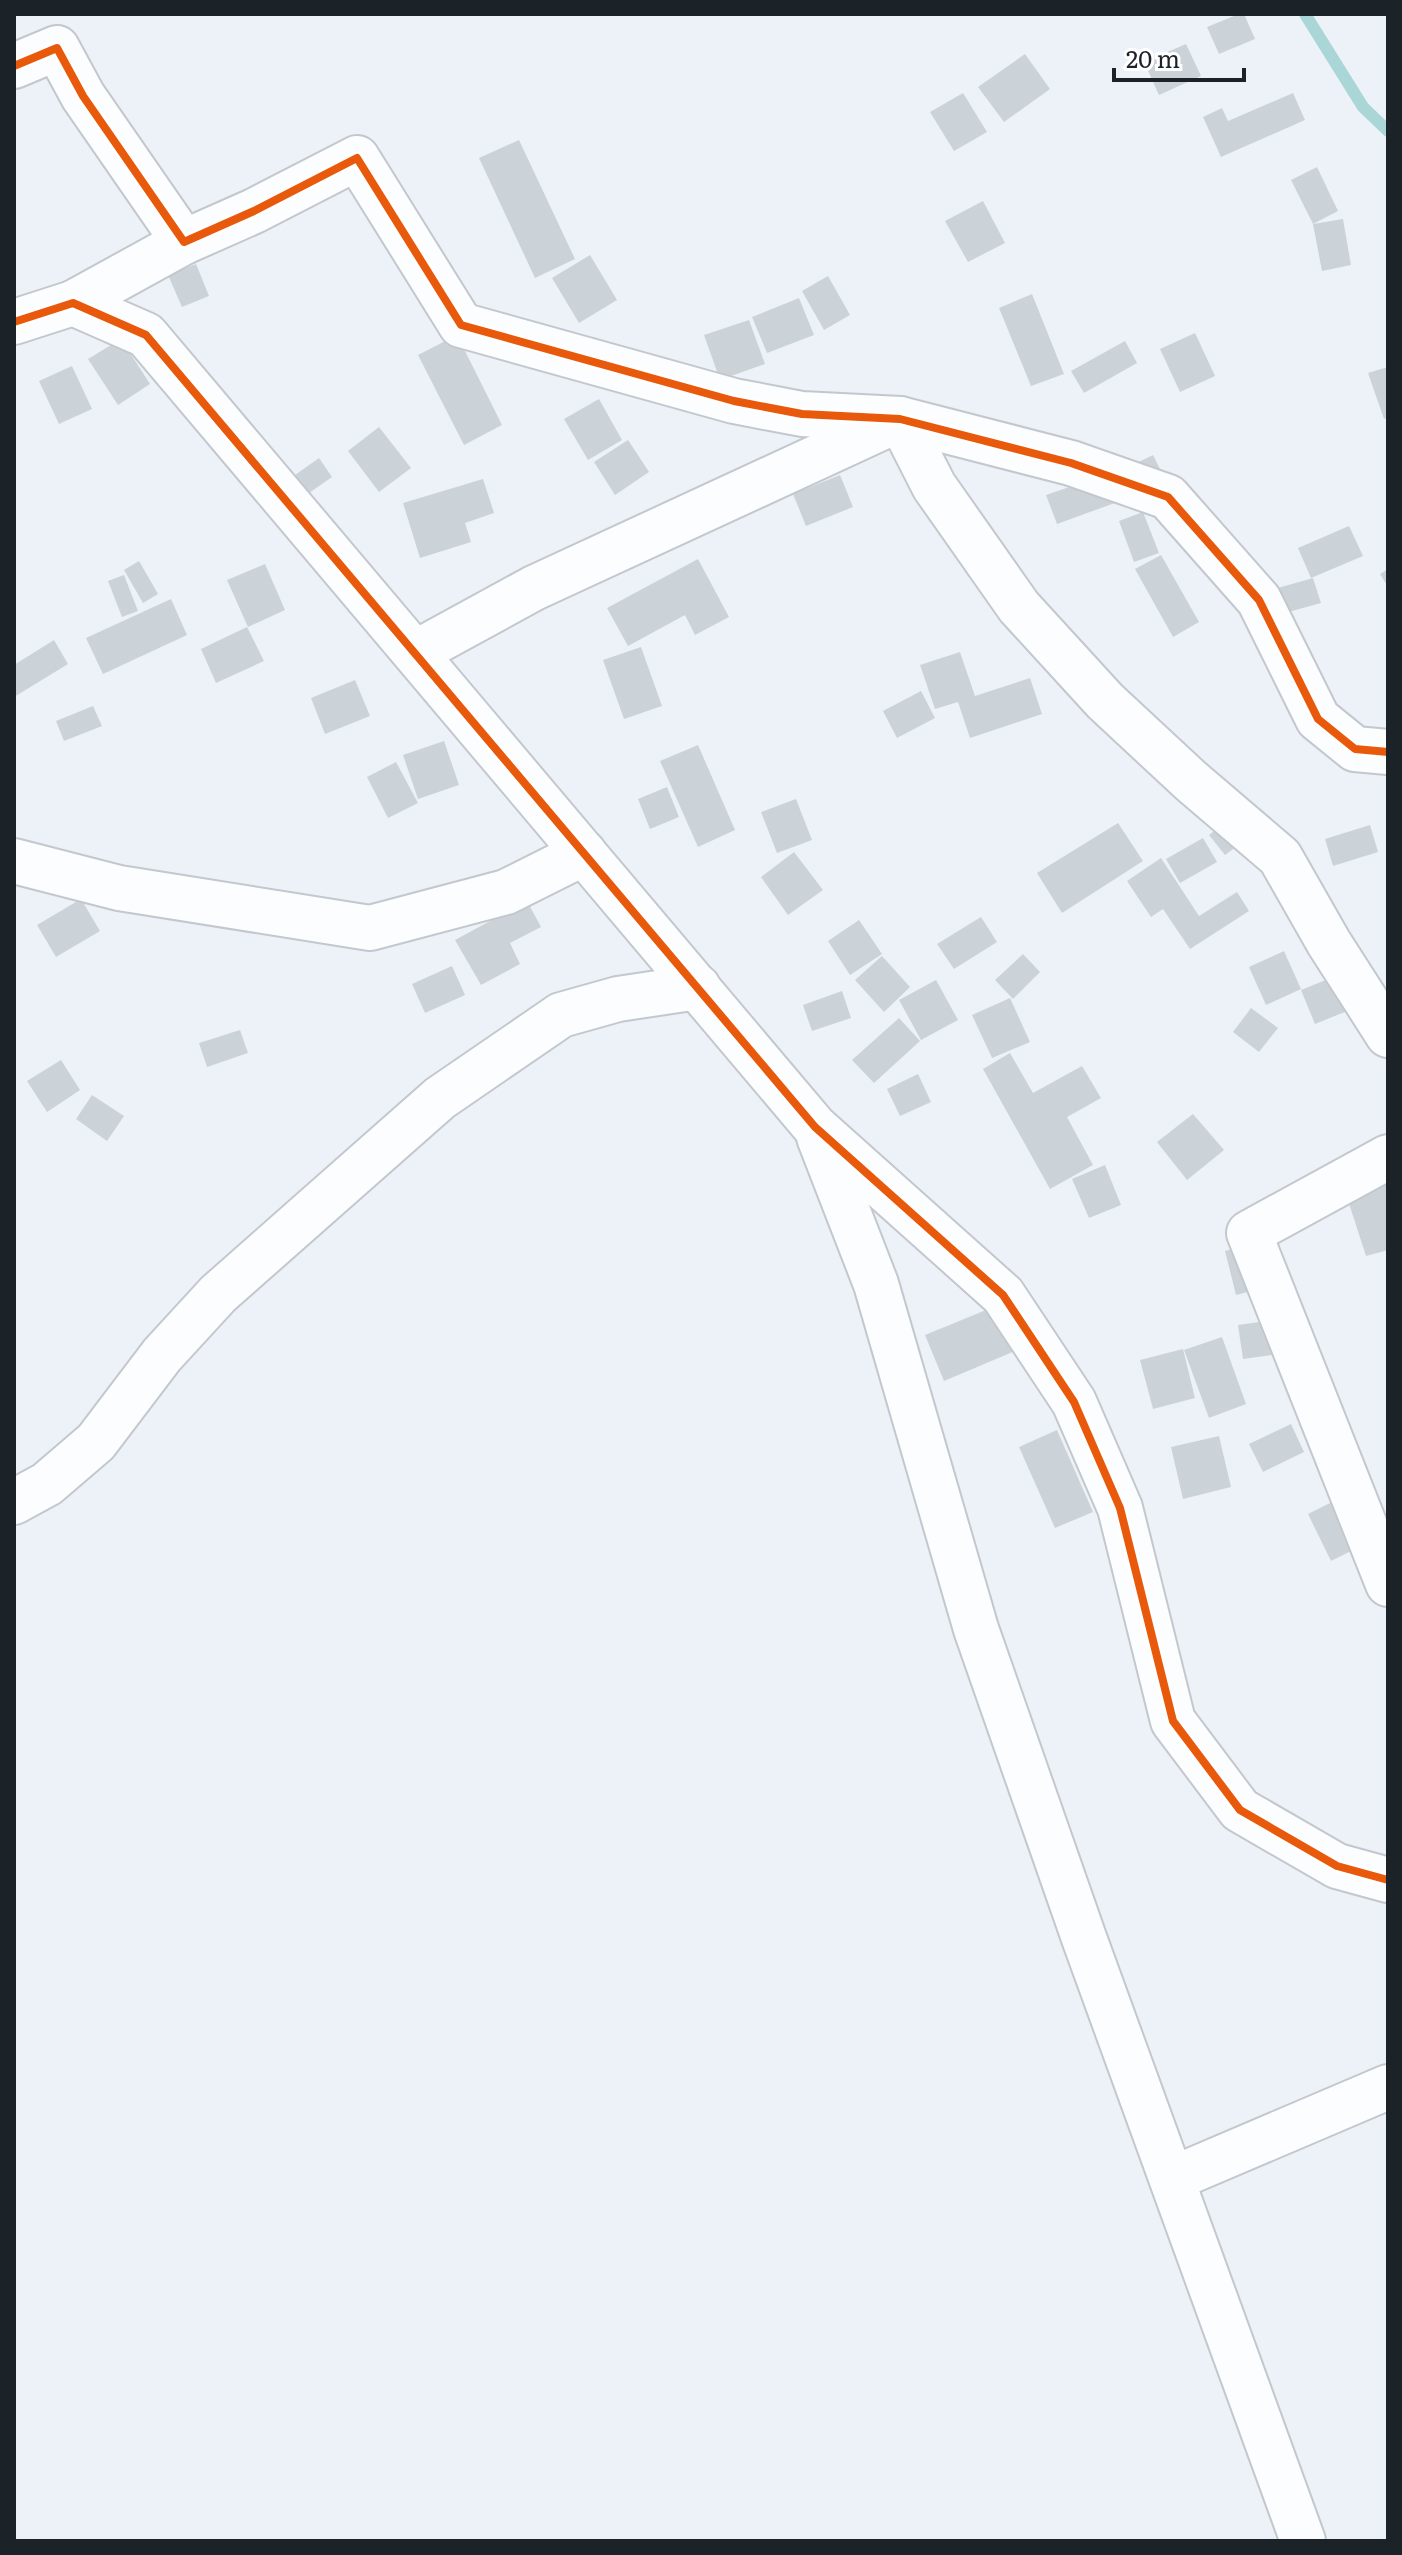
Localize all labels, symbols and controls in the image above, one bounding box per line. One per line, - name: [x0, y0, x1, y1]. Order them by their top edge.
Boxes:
- scale bar: [1114, 32, 1244, 82]
- text: 20 m: [1126, 40, 1180, 75]

